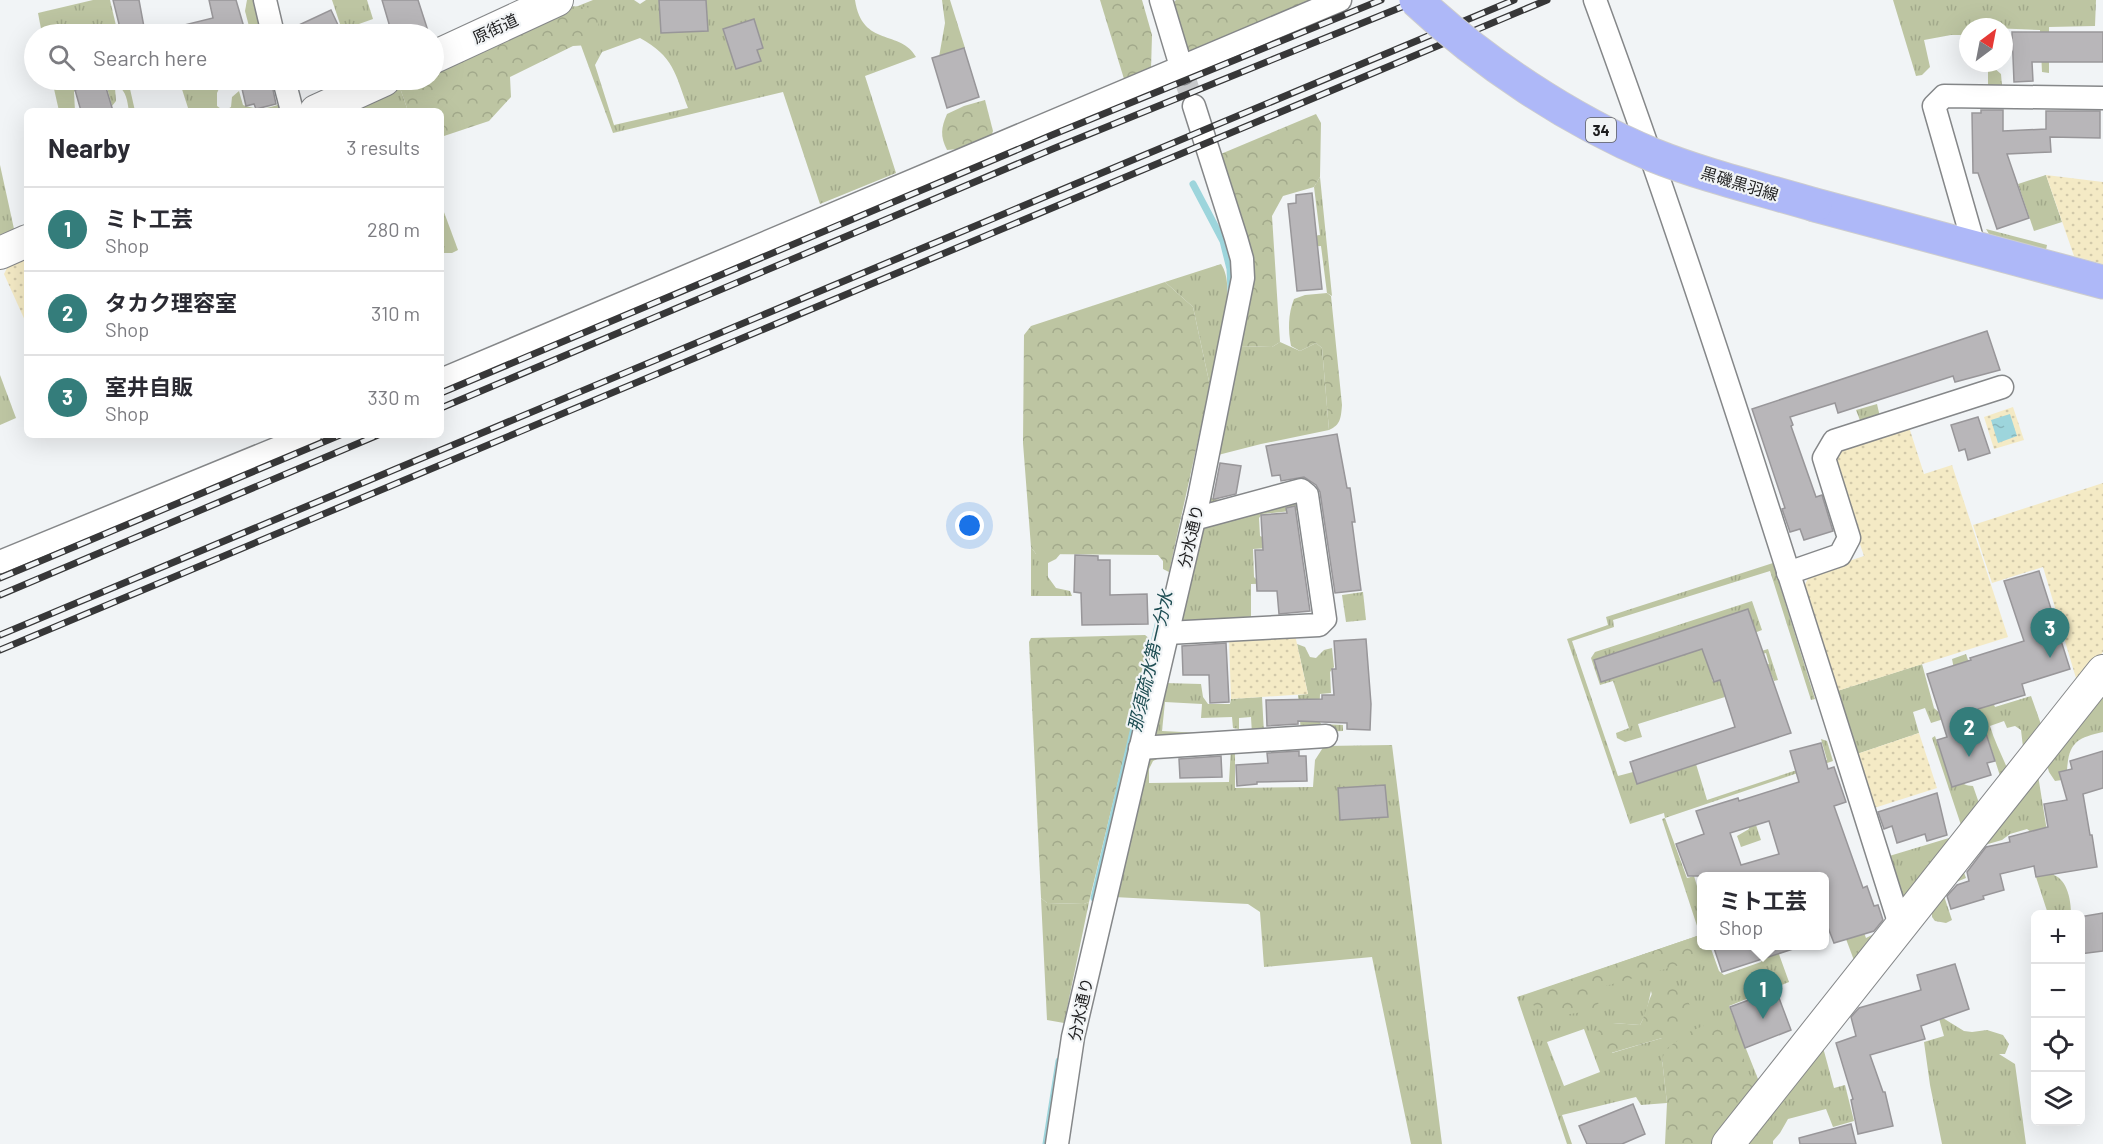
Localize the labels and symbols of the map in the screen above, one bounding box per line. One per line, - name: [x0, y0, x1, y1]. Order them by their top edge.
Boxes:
- street label: 原街道: [469, 9, 521, 47]
- north arrow: [1959, 18, 2013, 72]
- road number: 34: [1586, 118, 1616, 142]
- street label: 黒磯黒羽線: [1699, 162, 1781, 204]
- street label: 分水通り: [1174, 503, 1206, 569]
- your location: [955, 511, 984, 540]
- water label: 那須疏水第一分水: [1123, 586, 1177, 734]
- pin: 3: [2030, 608, 2070, 658]
- pin: 2: [1950, 708, 1988, 757]
- pin: 1: [1744, 970, 1782, 1019]
- street label: 分水通り: [1064, 976, 1096, 1042]

